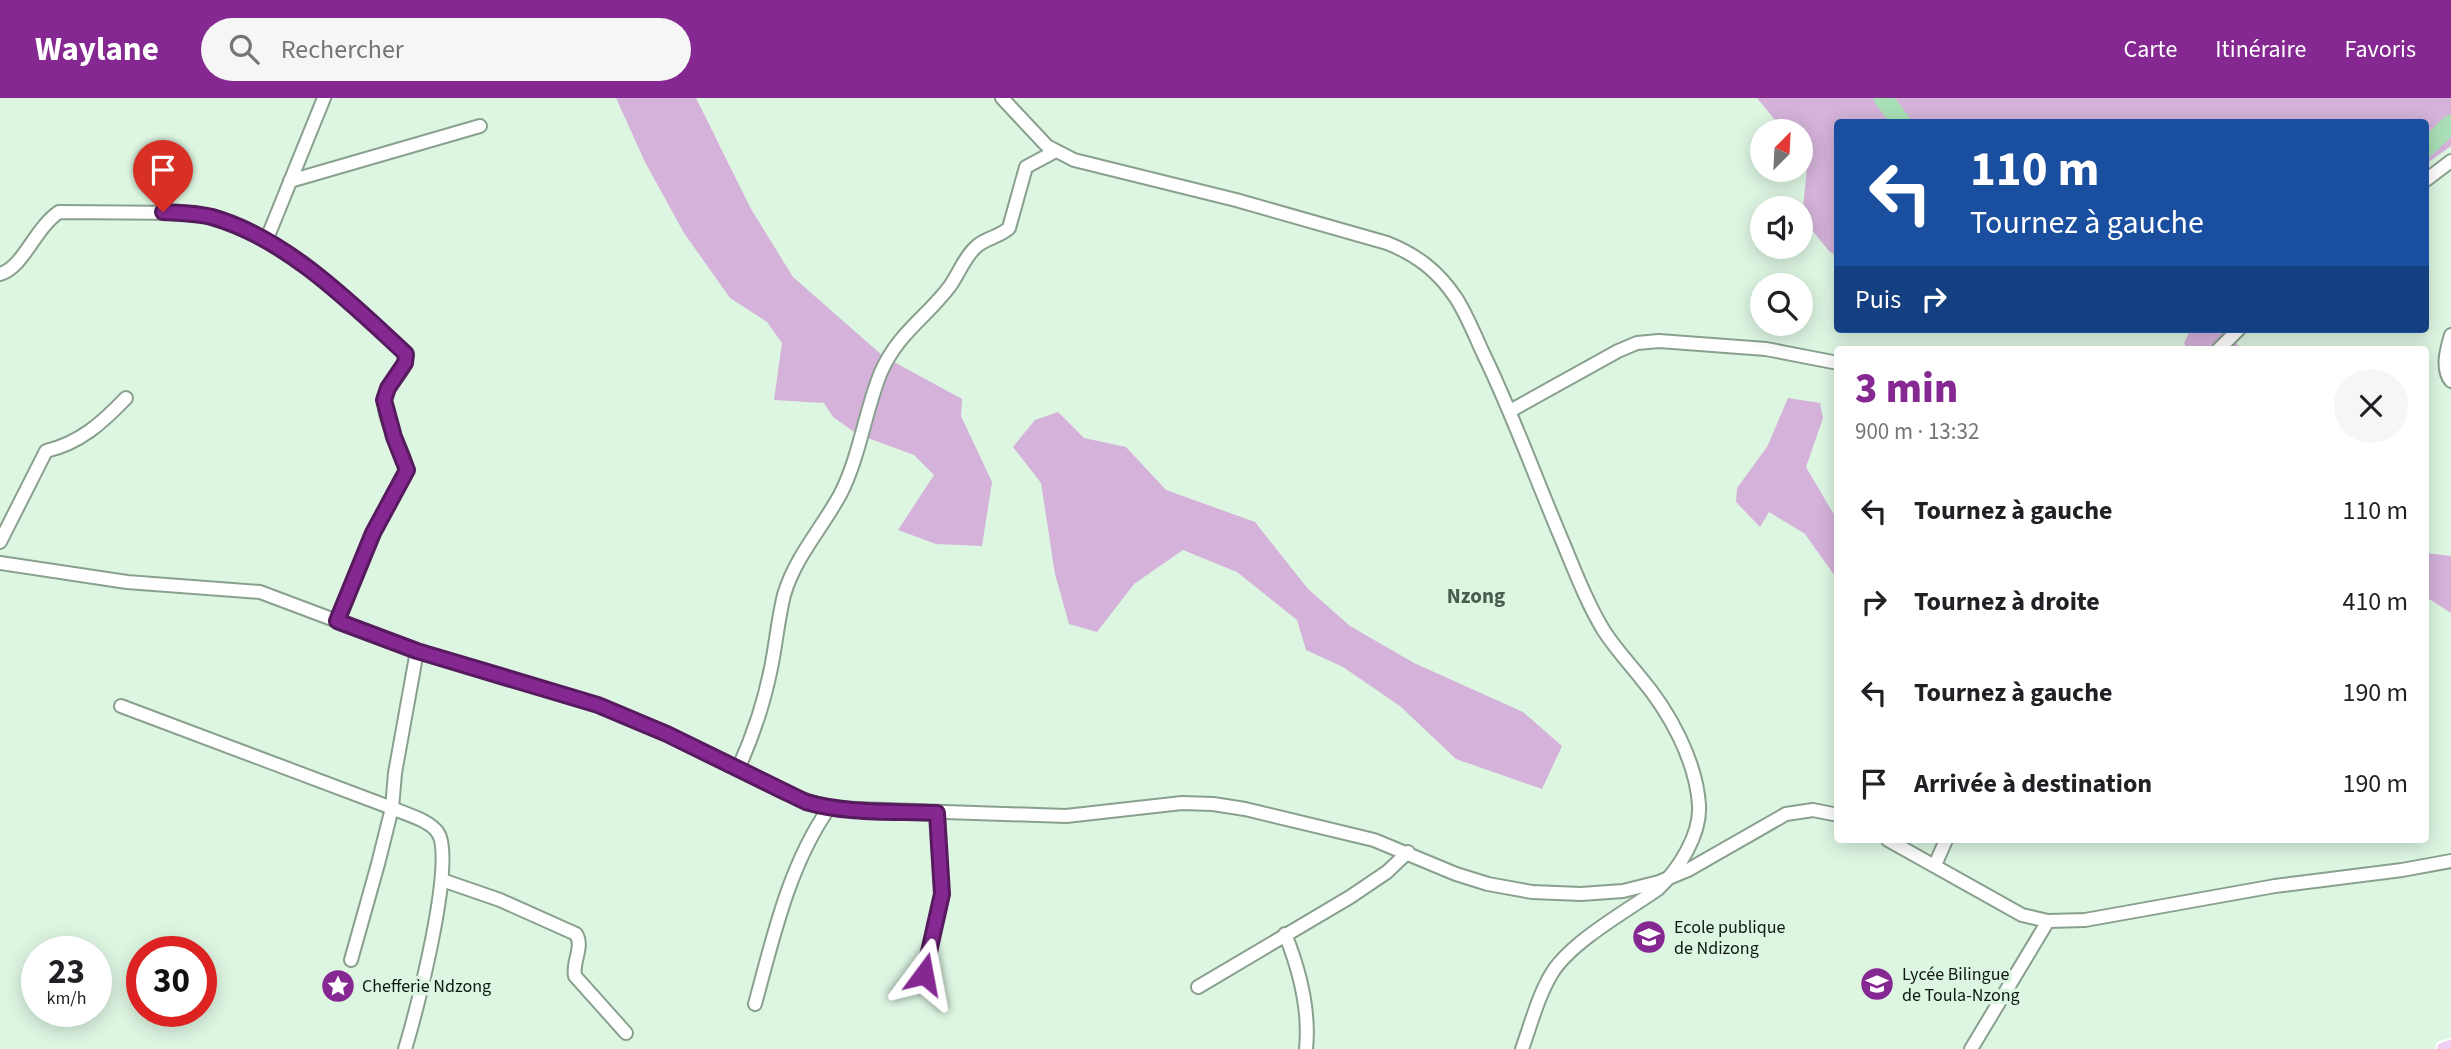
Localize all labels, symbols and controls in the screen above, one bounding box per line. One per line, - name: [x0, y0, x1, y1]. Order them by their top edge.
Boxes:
- search box: [201, 18, 691, 81]
- text: Waylane: [35, 26, 159, 73]
- icon: search: [225, 30, 263, 68]
- text: Rechercher: [281, 31, 404, 68]
- text: Carte: [2123, 32, 2177, 67]
- text: Itinéraire: [2215, 32, 2306, 67]
- text: Favoris: [2344, 32, 2416, 67]
- north arrow: [1750, 119, 1813, 182]
- map controls: [1750, 119, 1813, 336]
- text: 110 m: [1970, 135, 2099, 205]
- pin: [133, 140, 193, 212]
- icon: left: [1855, 147, 1946, 238]
- icon: arrive: [144, 151, 182, 189]
- button: sound: [1750, 196, 1813, 259]
- text: Tournez à gauche: [1970, 200, 2204, 246]
- button: search: [1750, 273, 1813, 336]
- icon: right: [1915, 280, 1953, 318]
- text: Puis: [1855, 281, 1901, 318]
- text: 3 min: [1855, 359, 1958, 419]
- button: close: [2334, 369, 2408, 443]
- text: 900 m · 13:32: [1855, 415, 1979, 448]
- icon: left: [1855, 492, 1893, 530]
- text: Tournez à gauche: [1914, 492, 2113, 529]
- text: 110 m: [2342, 492, 2408, 529]
- district label: Nzong: [1447, 581, 1505, 611]
- icon: right: [1855, 583, 1893, 621]
- text: Tournez à droite: [1914, 583, 2100, 620]
- text: 410 m: [2342, 583, 2408, 620]
- icon: left: [1855, 674, 1893, 712]
- text: Tournez à gauche: [1914, 674, 2113, 711]
- text: 190 m: [2342, 674, 2408, 711]
- icon: arrive: [1855, 765, 1893, 803]
- text: Arrivée à destination: [1914, 765, 2152, 802]
- text: 190 m: [2342, 765, 2408, 802]
- place label: Ecole publique de Ndizong: [1674, 915, 1786, 961]
- school or university icon: Ecole publique de Ndizong: [1630, 918, 1668, 956]
- speed limit sign: 30: [126, 936, 217, 1027]
- position arrow: [887, 937, 961, 1011]
- text: 23: [48, 947, 85, 997]
- place label: Lycée Bilingue de Toula-Nzong: [1902, 962, 2020, 1008]
- school or university icon: Lycée Bilingue de Toula-Nzong: [1858, 965, 1896, 1003]
- place icon: Chefferie Ndzong: [319, 967, 357, 1005]
- place label: Chefferie Ndzong: [362, 974, 491, 999]
- text: km/h: [47, 986, 86, 1011]

